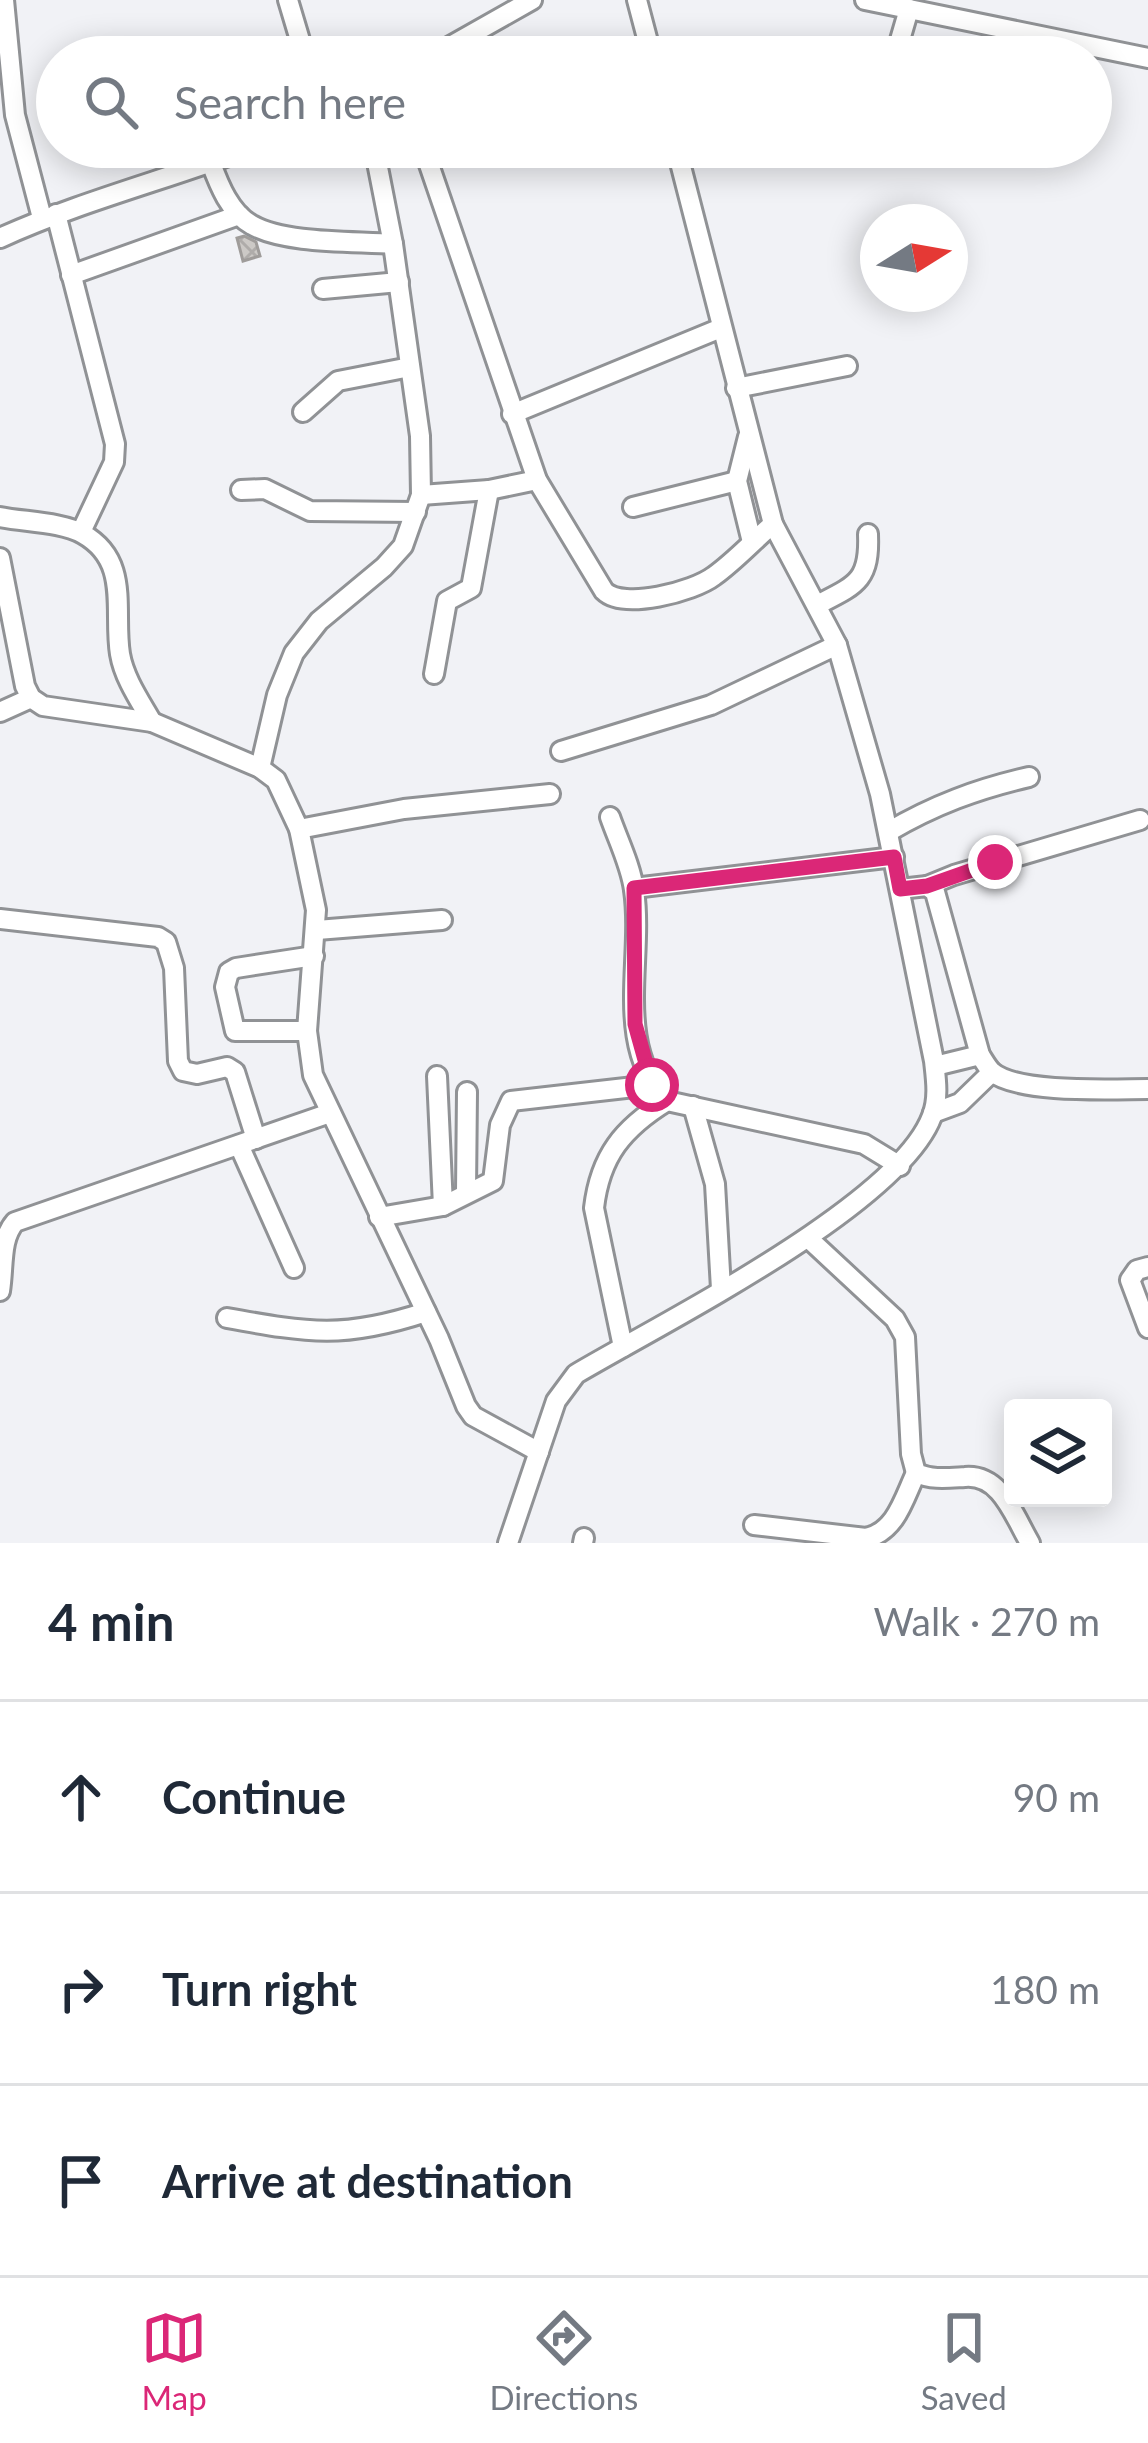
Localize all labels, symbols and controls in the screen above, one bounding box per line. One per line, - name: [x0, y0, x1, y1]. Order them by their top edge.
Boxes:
- search box: [36, 36, 1112, 168]
- icon: search: [78, 69, 144, 135]
- text: Search here: [174, 75, 406, 129]
- north arrow: [860, 204, 968, 312]
- route end: [968, 835, 1022, 889]
- route start: [625, 1058, 679, 1112]
- map controls: [1004, 1399, 1112, 1507]
- button: layers: [1004, 1399, 1112, 1507]
- text: 4 min: [48, 1591, 174, 1652]
- text: Walk · 270 m: [873, 1598, 1100, 1644]
- icon: ahead: [48, 1764, 114, 1830]
- text: Continue: [162, 1770, 346, 1824]
- text: 90 m: [1013, 1774, 1100, 1820]
- icon: right: [48, 1956, 114, 2022]
- text: Turn right: [162, 1962, 357, 2016]
- text: 180 m: [990, 1966, 1100, 2012]
- icon: arrive: [48, 2148, 114, 2214]
- text: Arrive at destination: [162, 2154, 573, 2208]
- tab: Map: [141, 2305, 207, 2417]
- tab: Directions: [489, 2305, 638, 2417]
- tab: Saved: [921, 2305, 1007, 2417]

